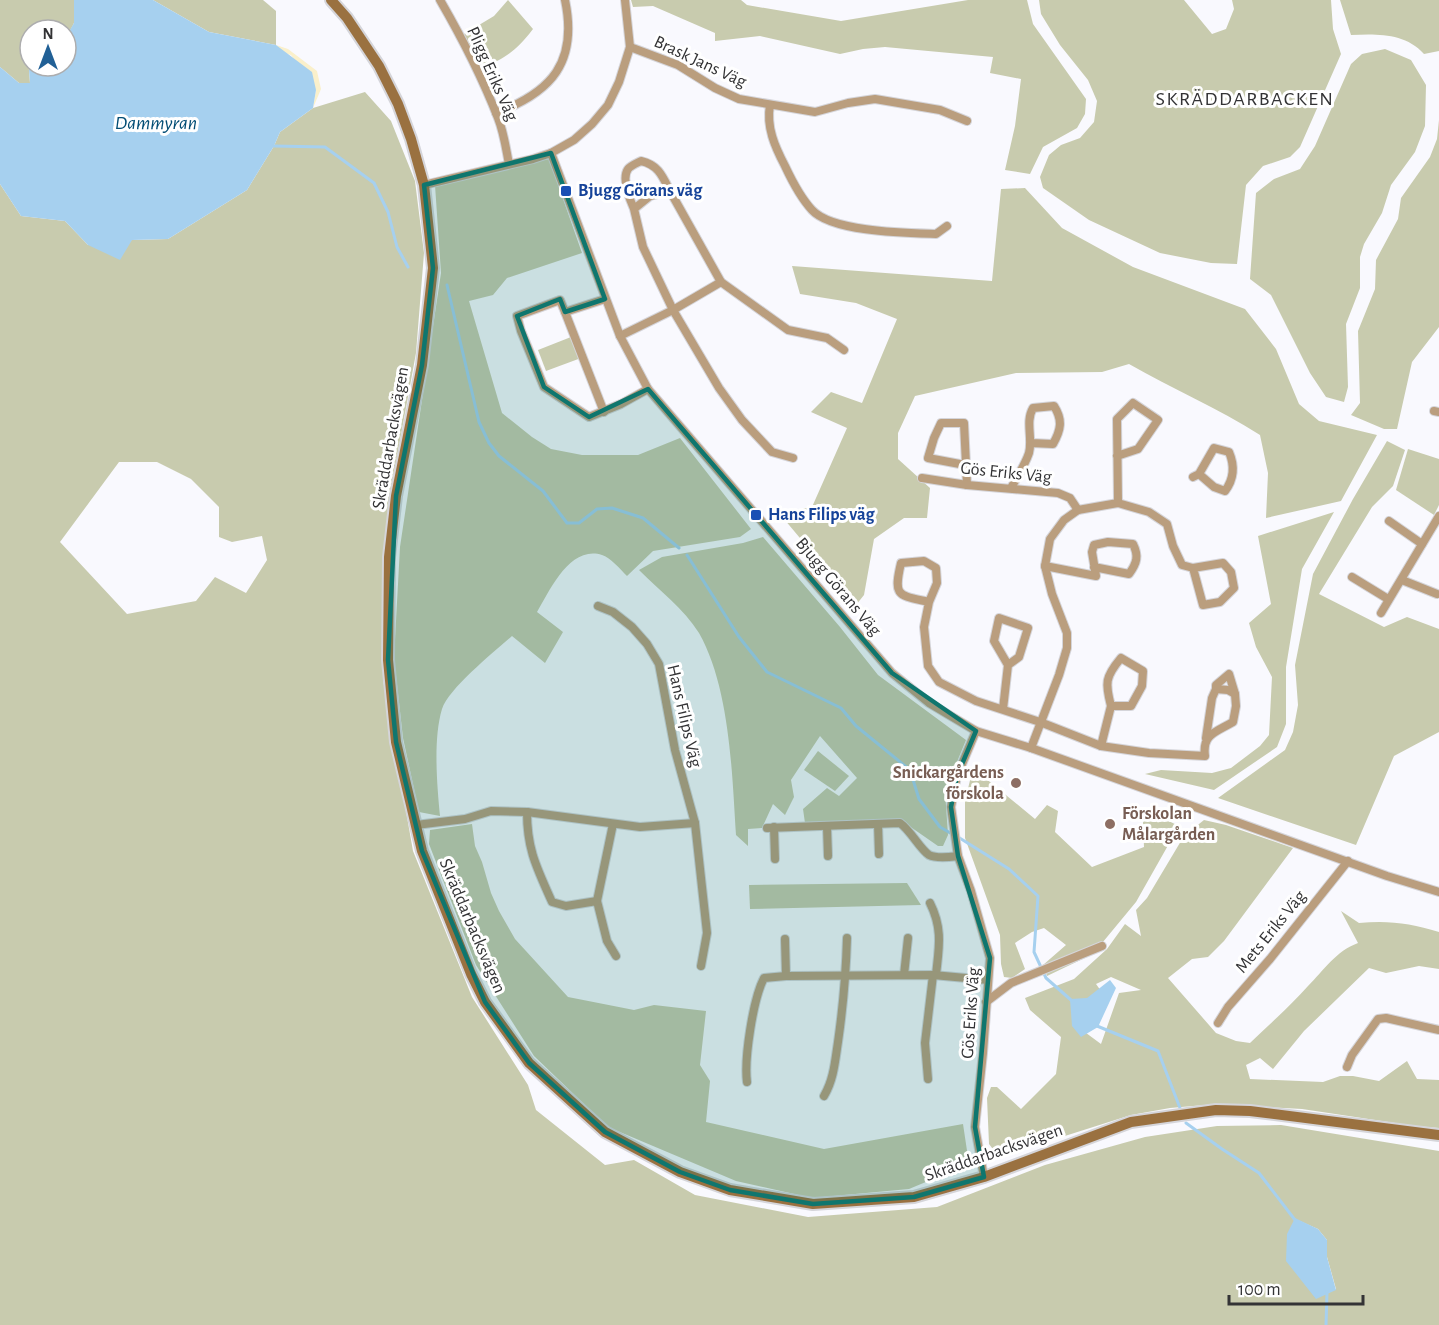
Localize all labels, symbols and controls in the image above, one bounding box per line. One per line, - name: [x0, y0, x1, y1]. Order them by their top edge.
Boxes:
- north arrow: [18, 18, 78, 78]
- street label: Pligg Eriks Väg: [463, 24, 521, 124]
- text: N: [42, 26, 54, 42]
- street label: Brask Jans Väg: [651, 33, 749, 91]
- district label: SKRÄDDARBACKEN: [1156, 89, 1334, 109]
- water label: Dammyran: [115, 113, 197, 133]
- place label: Bjugg Görans väg: [578, 182, 703, 200]
- marker: Bjugg Görans väg: [559, 184, 573, 198]
- street label: Skräddarbacksvägen: [370, 365, 412, 511]
- street label: Gös Eriks Väg: [959, 459, 1053, 487]
- place label: Hans Filips väg: [768, 506, 876, 524]
- marker: Hans Filips väg: [749, 508, 763, 522]
- street label: Bjugg Görans Väg: [792, 534, 884, 640]
- street label: Hans Filips Väg: [663, 663, 705, 769]
- place label: Snickargårdens förskola: [893, 764, 1004, 803]
- marker: Snickargårdens förskola: [1009, 776, 1023, 790]
- place label: Förskolan Målargården: [1122, 805, 1215, 844]
- marker: Förskolan Målargården: [1103, 817, 1117, 831]
- street label: Skräddarbacksvägen: [436, 856, 508, 996]
- street label: Mets Eriks Väg: [1232, 887, 1310, 977]
- street label: Gös Eriks Väg: [959, 966, 983, 1059]
- street label: Skräddarbacksvägen: [923, 1121, 1065, 1185]
- scale bar: [1229, 1268, 1362, 1306]
- text: 100 m: [1238, 1281, 1281, 1299]

